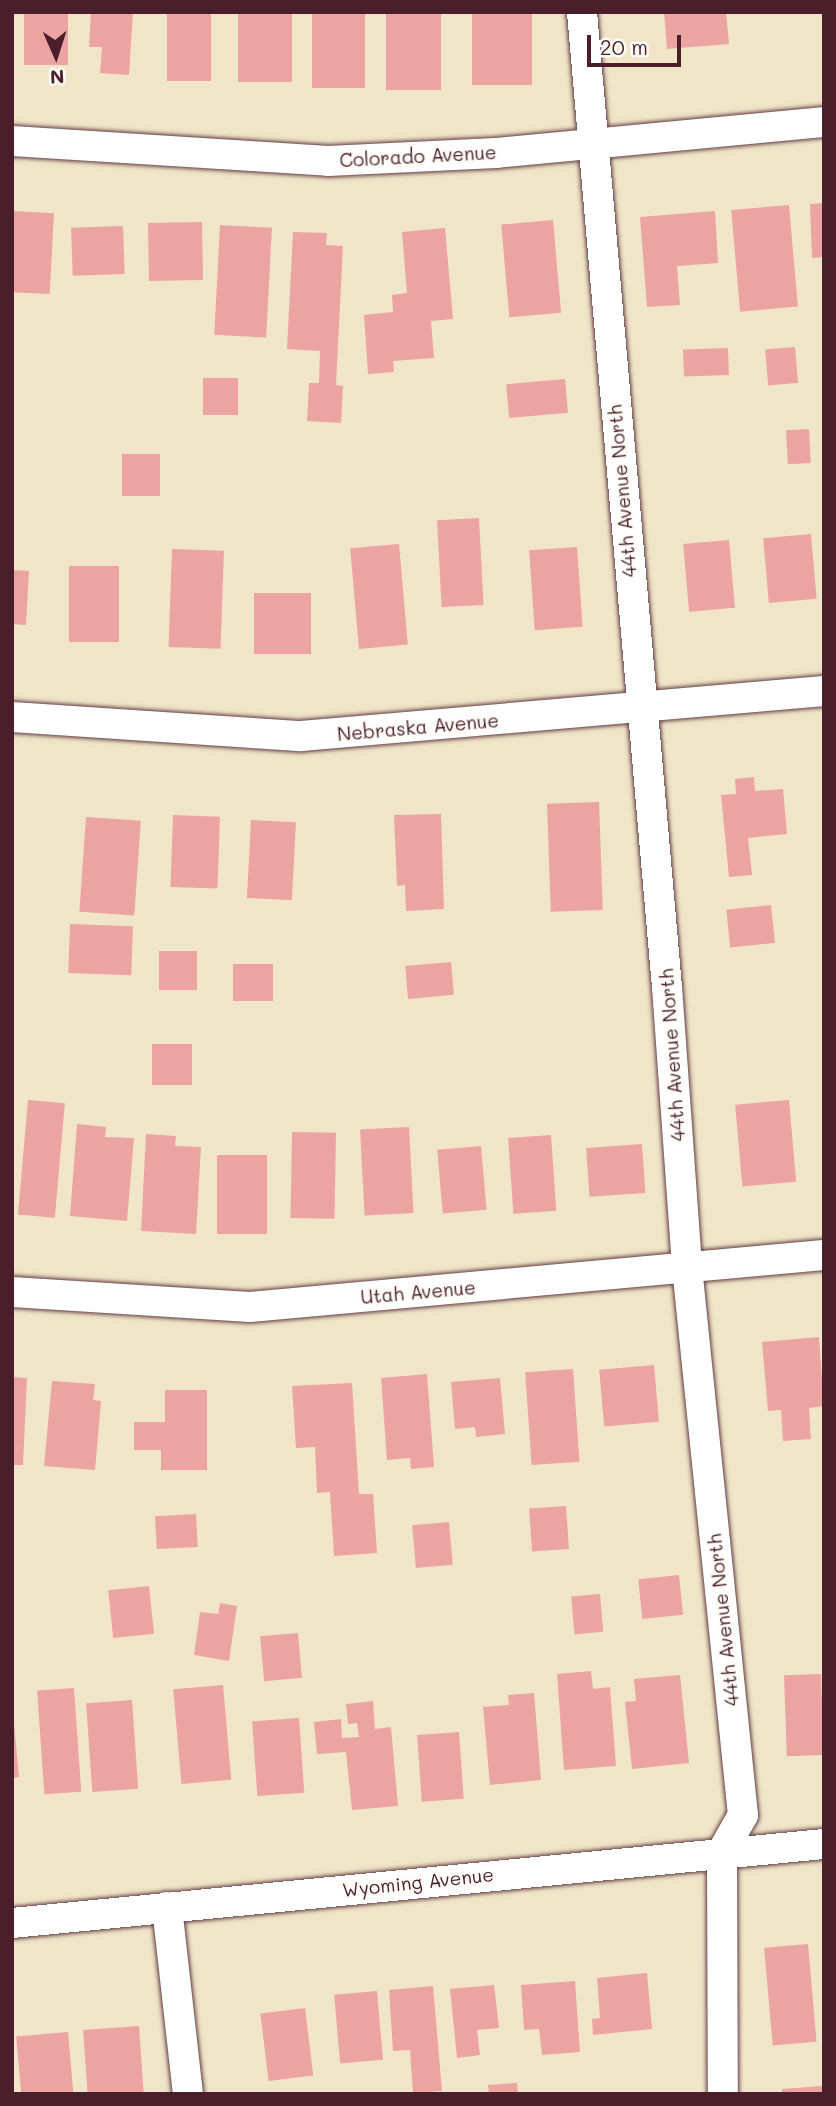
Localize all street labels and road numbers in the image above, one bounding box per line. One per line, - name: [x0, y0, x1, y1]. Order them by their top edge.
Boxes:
- street label: Colorado Avenue: [339, 140, 497, 172]
- street label: 44th Avenue North: [603, 404, 641, 578]
- street label: Nebraska Avenue: [336, 709, 500, 745]
- street label: 44th Avenue North: [655, 968, 689, 1142]
- street label: Utah Avenue: [360, 1276, 476, 1308]
- street label: 44th Avenue North: [703, 1533, 743, 1707]
- street label: Wyoming Avenue: [341, 1863, 495, 1901]

